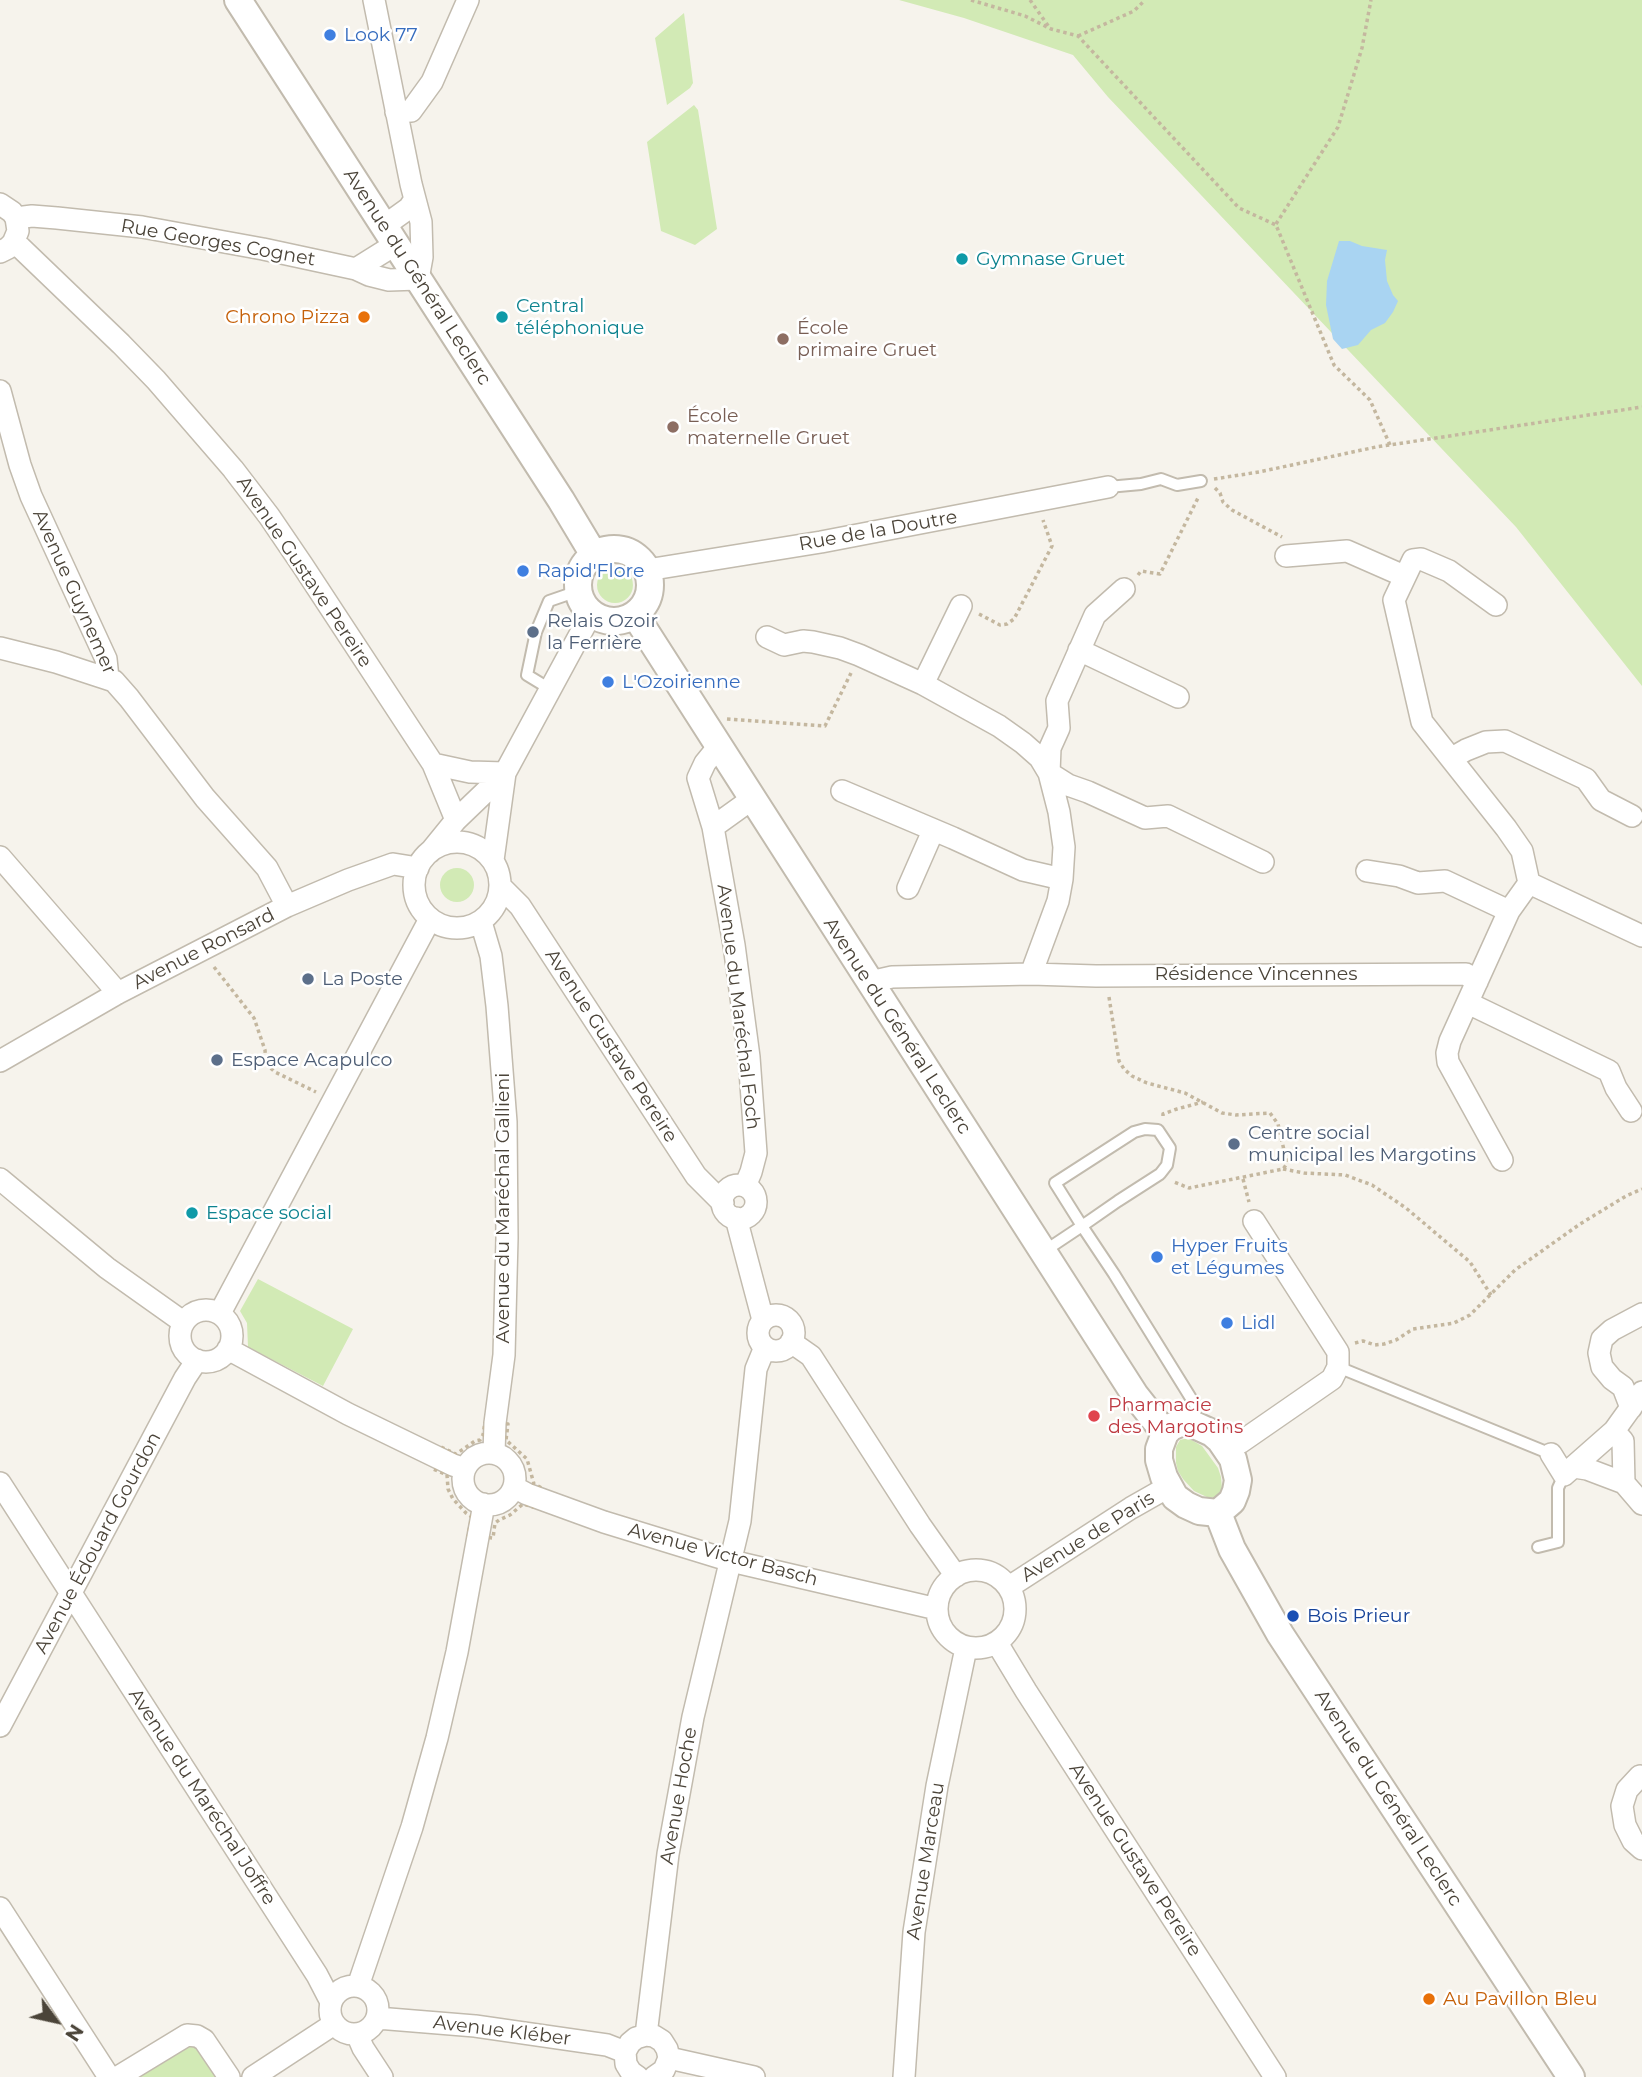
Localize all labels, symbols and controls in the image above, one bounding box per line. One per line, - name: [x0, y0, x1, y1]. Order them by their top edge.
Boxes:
- place label: Look 77: [344, 24, 418, 46]
- marker: Look 77: [322, 27, 338, 43]
- street label: Avenue du Général Leclerc: [338, 164, 496, 390]
- street label: Rue Georges Cognet: [119, 215, 317, 271]
- place label: Gymnase Gruet: [976, 248, 1125, 270]
- marker: Gymnase Gruet: [954, 251, 970, 267]
- place label: Central téléphonique: [516, 295, 644, 339]
- place label: Chrono Pizza: [225, 306, 350, 328]
- marker: Chrono Pizza: [356, 309, 372, 325]
- marker: Central téléphonique: [494, 309, 510, 325]
- place label: École primaire Gruet: [797, 317, 937, 361]
- marker: École primaire Gruet: [775, 331, 791, 347]
- place label: École maternelle Gruet: [687, 405, 850, 449]
- marker: École maternelle Gruet: [665, 419, 681, 435]
- street label: Avenue Gustave Pereire: [231, 472, 377, 672]
- street label: Avenue Guynemer: [27, 506, 121, 678]
- street label: Rue de la Doutre: [797, 506, 959, 556]
- place label: Rapid'Flore: [537, 560, 644, 582]
- marker: Rapid'Flore: [515, 563, 531, 579]
- place label: Relais Ozoir la Ferrière: [547, 610, 658, 654]
- marker: Relais Ozoir la Ferrière: [525, 624, 541, 640]
- place label: L'Ozoirienne: [622, 671, 740, 693]
- marker: L'Ozoirienne: [600, 674, 616, 690]
- street label: Avenue du Maréchal Foch: [712, 883, 764, 1131]
- street label: Avenue Ronsard: [129, 903, 279, 995]
- street label: Avenue du Général Leclerc: [818, 913, 976, 1139]
- street label: Avenue Gustave Pereire: [540, 945, 682, 1147]
- street label: Résidence Vincennes: [1154, 963, 1358, 985]
- place label: La Poste: [322, 968, 403, 990]
- marker: La Poste: [300, 971, 316, 987]
- place label: Espace Acapulco: [231, 1049, 392, 1071]
- marker: Espace Acapulco: [209, 1052, 225, 1068]
- street label: Avenue du Maréchal Gallieni: [492, 1073, 514, 1343]
- place label: Centre social municipal les Margotins: [1248, 1122, 1476, 1166]
- marker: Centre social municipal les Margotins: [1226, 1136, 1242, 1152]
- place label: Espace social: [206, 1202, 332, 1224]
- marker: Espace social: [184, 1205, 200, 1221]
- place label: Hyper Fruits et Légumes: [1171, 1235, 1288, 1279]
- marker: Hyper Fruits et Légumes: [1149, 1249, 1165, 1265]
- place label: Lidl: [1241, 1312, 1275, 1334]
- marker: Lidl: [1219, 1315, 1235, 1331]
- place label: Pharmacie des Margotins: [1108, 1394, 1243, 1438]
- marker: Pharmacie des Margotins: [1086, 1408, 1102, 1424]
- street label: Avenue Édouard Gourdon: [30, 1428, 166, 1658]
- street label: Avenue de Paris: [1017, 1487, 1159, 1587]
- street label: Avenue Victor Basch: [626, 1519, 820, 1591]
- place label: Bois Prieur: [1307, 1605, 1410, 1627]
- marker: Bois Prieur: [1285, 1608, 1301, 1624]
- street label: Avenue du Maréchal Joffre: [123, 1685, 281, 1909]
- street label: Avenue du Général Leclerc: [1309, 1685, 1467, 1911]
- street label: Avenue Hoche: [656, 1726, 702, 1866]
- street label: Avenue Gustave Pereire: [1064, 1759, 1206, 1961]
- street label: Avenue Marceau: [902, 1781, 950, 1941]
- north arrow: [21, 1986, 91, 2056]
- place label: Au Pavillon Bleu: [1443, 1988, 1598, 2010]
- marker: Au Pavillon Bleu: [1421, 1991, 1437, 2007]
- street label: Avenue Kléber: [432, 2011, 572, 2051]
- text: N: [60, 2020, 88, 2045]

